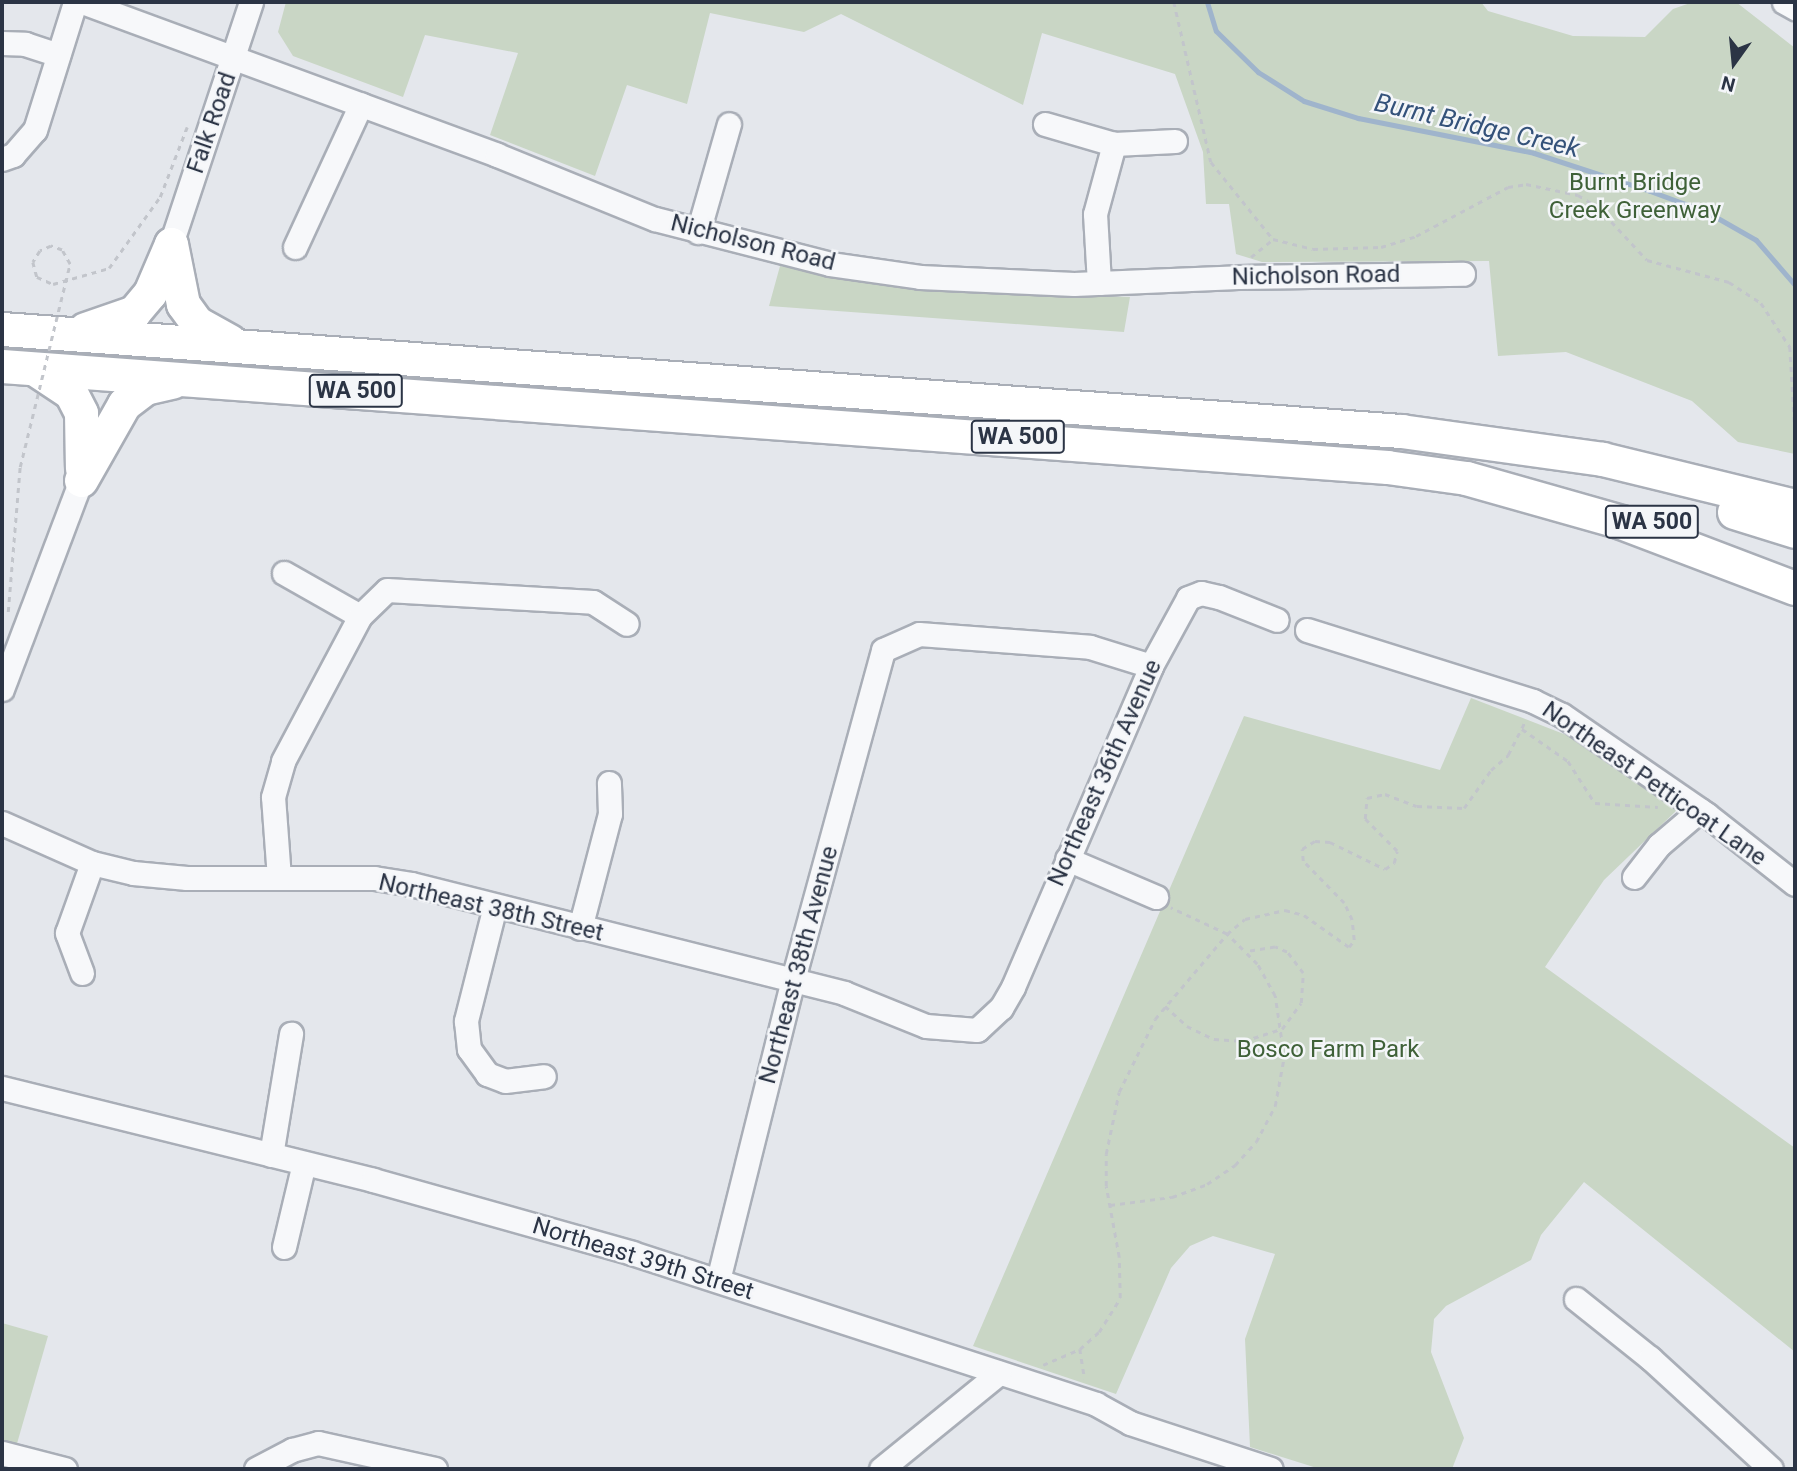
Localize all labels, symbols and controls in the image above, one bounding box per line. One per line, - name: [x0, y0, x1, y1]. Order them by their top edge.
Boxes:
- north arrow: [1699, 28, 1769, 98]
- street label: Falk Road: [181, 69, 243, 177]
- text: N: [1719, 71, 1738, 97]
- water label: Burnt Bridge Creek: [1371, 87, 1583, 165]
- park label: Burnt Bridge Creek Greenway: [1549, 169, 1721, 225]
- street label: Nicholson Road: [668, 209, 838, 277]
- street label: Nicholson Road: [1231, 260, 1401, 292]
- road number: WA 500: [309, 372, 403, 410]
- road number: WA 500: [971, 418, 1065, 457]
- road number: WA 500: [1605, 502, 1699, 542]
- street label: Northeast 36th Avenue: [1042, 655, 1168, 891]
- street label: Northeast Petticoat Lane: [1536, 696, 1772, 872]
- street label: Northeast 38th Avenue: [753, 843, 845, 1087]
- street label: Northeast 38th Street: [376, 868, 606, 948]
- park label: Bosco Farm Park: [1237, 1036, 1419, 1064]
- street label: Northeast 39th Street: [529, 1212, 757, 1306]

